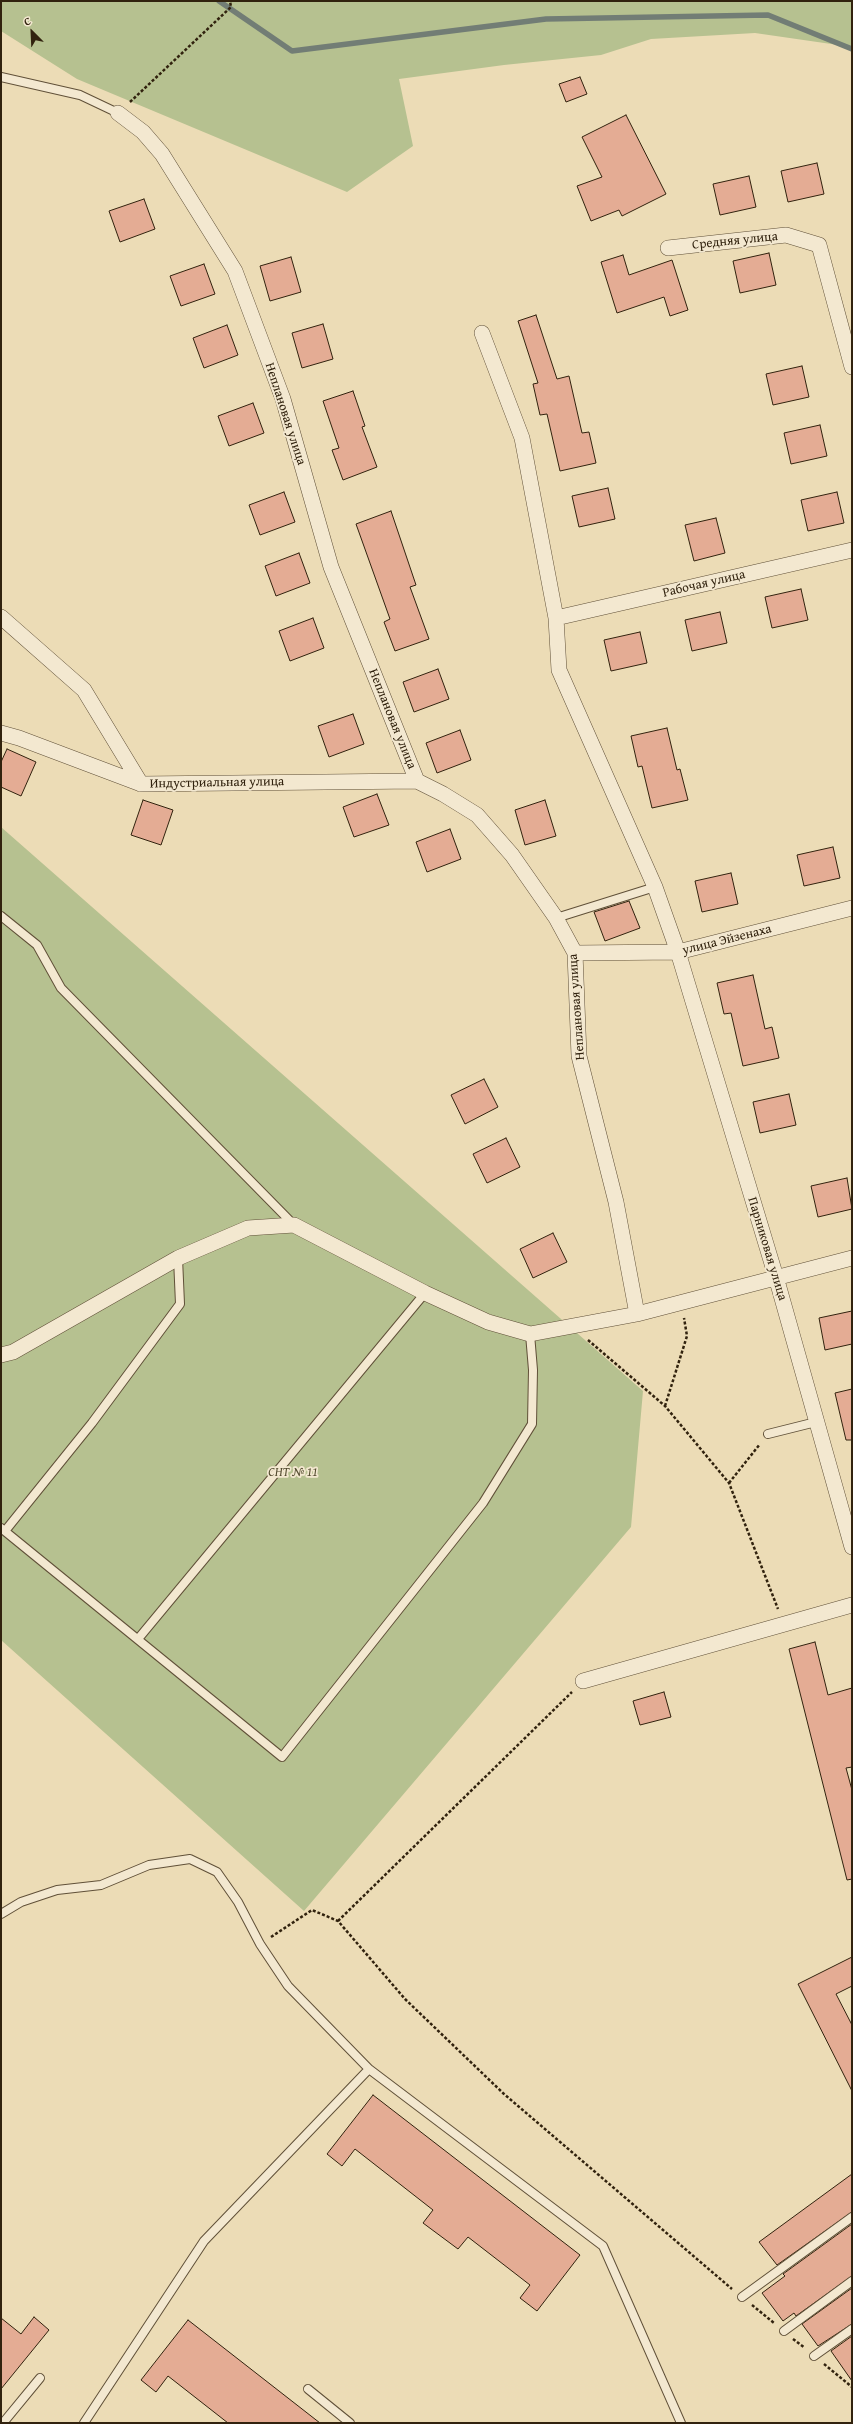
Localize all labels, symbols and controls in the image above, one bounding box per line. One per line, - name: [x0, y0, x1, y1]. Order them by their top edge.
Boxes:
- north arrow: [12, 12, 52, 52]
- text: С: [21, 12, 33, 30]
- street label: Средняя улица: [691, 229, 779, 253]
- street label: Неплановая улица: [261, 361, 309, 467]
- street label: Рабочая улица: [661, 567, 747, 601]
- street label: Неплановая улица: [365, 667, 419, 771]
- street label: Индустриальная улица: [150, 774, 284, 792]
- street label: улица Эйзенаха: [681, 921, 773, 959]
- street label: Неплановая улица: [565, 953, 589, 1061]
- street label: Парниковая улица: [744, 1195, 790, 1303]
- park label: СНТ № 11: [268, 1465, 318, 1481]

